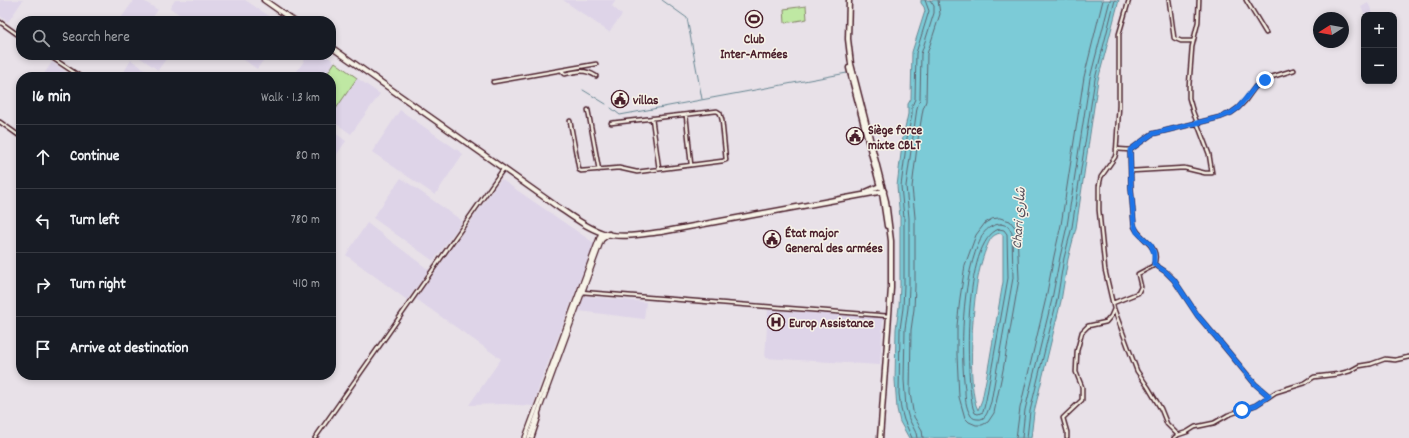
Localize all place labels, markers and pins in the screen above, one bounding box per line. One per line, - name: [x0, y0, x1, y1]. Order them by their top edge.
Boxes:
- sports icon: Club Inter-Armées: [744, 9, 764, 29]
- place label: Club Inter-Armées: [720, 31, 788, 65]
- public building icon: villas: [610, 89, 630, 109]
- place label: villas: [633, 92, 659, 111]
- place label: Siège force mixte CBLT: [868, 122, 923, 156]
- public building icon: Siège force mixte CBLT: [845, 126, 865, 146]
- place label: État major General des armées: [785, 225, 883, 259]
- public building icon: État major General des armées: [762, 229, 782, 249]
- hospital icon: Europ Assistance: [766, 312, 786, 332]
- place label: Europ Assistance: [789, 315, 874, 334]

